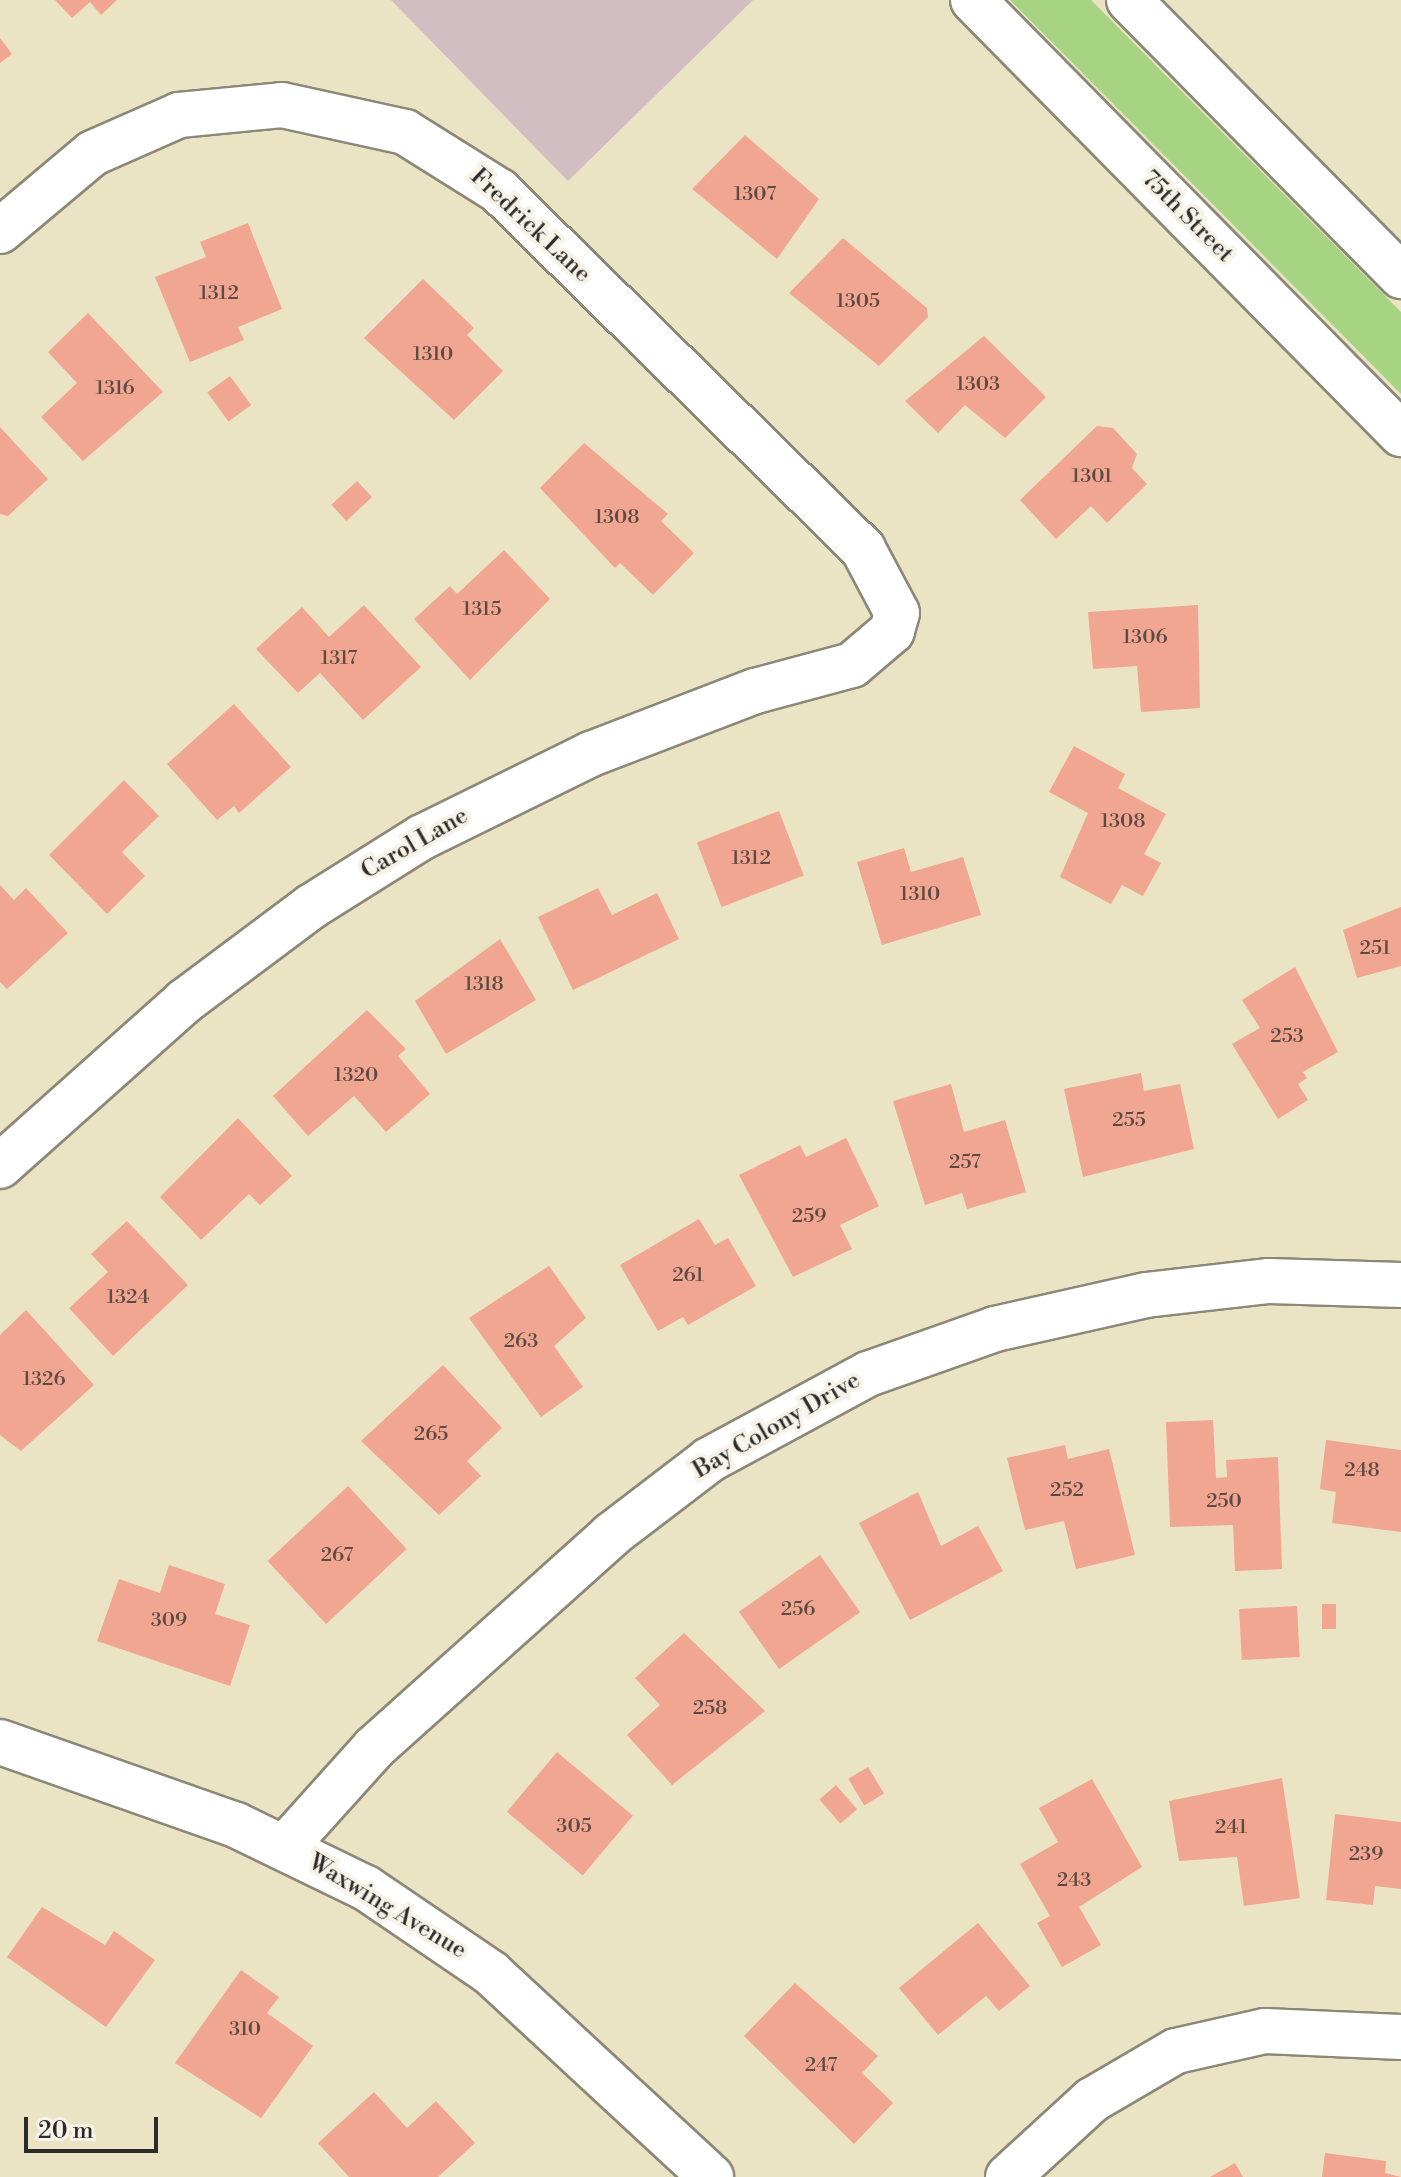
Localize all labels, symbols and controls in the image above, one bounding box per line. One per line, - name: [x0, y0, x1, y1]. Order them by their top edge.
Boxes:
- street label: Fredrick Lane: [464, 163, 596, 289]
- street label: 75th Street: [1135, 165, 1239, 269]
- house number: 1307: [734, 182, 776, 206]
- house number: 1312: [199, 281, 239, 305]
- house number: 1305: [836, 289, 880, 313]
- house number: 1310: [413, 342, 453, 366]
- house number: 1303: [956, 372, 1000, 396]
- house number: 1316: [95, 376, 135, 400]
- house number: 1301: [1072, 464, 1112, 488]
- house number: 1308: [594, 505, 640, 529]
- house number: 1315: [463, 597, 501, 621]
- house number: 1306: [1122, 625, 1168, 649]
- house number: 1317: [321, 646, 357, 670]
- street label: Carol Lane: [356, 802, 474, 886]
- house number: 1308: [1100, 809, 1146, 833]
- house number: 1312: [731, 846, 771, 870]
- house number: 1310: [900, 882, 940, 906]
- house number: 251: [1359, 936, 1391, 960]
- house number: 1318: [464, 972, 504, 996]
- house number: 253: [1270, 1024, 1304, 1048]
- house number: 1320: [334, 1063, 378, 1087]
- house number: 255: [1112, 1108, 1146, 1132]
- house number: 257: [949, 1150, 981, 1174]
- house number: 259: [792, 1204, 826, 1228]
- house number: 261: [672, 1263, 704, 1287]
- house number: 1324: [106, 1285, 150, 1309]
- house number: 263: [504, 1329, 538, 1353]
- house number: 1326: [22, 1367, 66, 1391]
- street label: Bay Colony Drive: [688, 1367, 866, 1485]
- house number: 265: [414, 1422, 448, 1446]
- house number: 248: [1344, 1458, 1380, 1482]
- house number: 252: [1050, 1478, 1084, 1502]
- house number: 250: [1206, 1489, 1242, 1513]
- house number: 267: [321, 1543, 353, 1567]
- house number: 256: [781, 1597, 815, 1621]
- house number: 309: [151, 1608, 187, 1632]
- house number: 258: [693, 1696, 727, 1720]
- house number: 305: [556, 1814, 592, 1838]
- house number: 241: [1215, 1815, 1247, 1839]
- house number: 239: [1349, 1842, 1383, 1866]
- street label: Waxwing Avenue: [303, 1848, 471, 1966]
- house number: 243: [1057, 1868, 1091, 1892]
- house number: 310: [229, 2017, 261, 2041]
- house number: 247: [805, 2053, 837, 2077]
- scale bar: [28, 2101, 162, 2151]
- text: 20 m: [38, 2116, 94, 2146]

